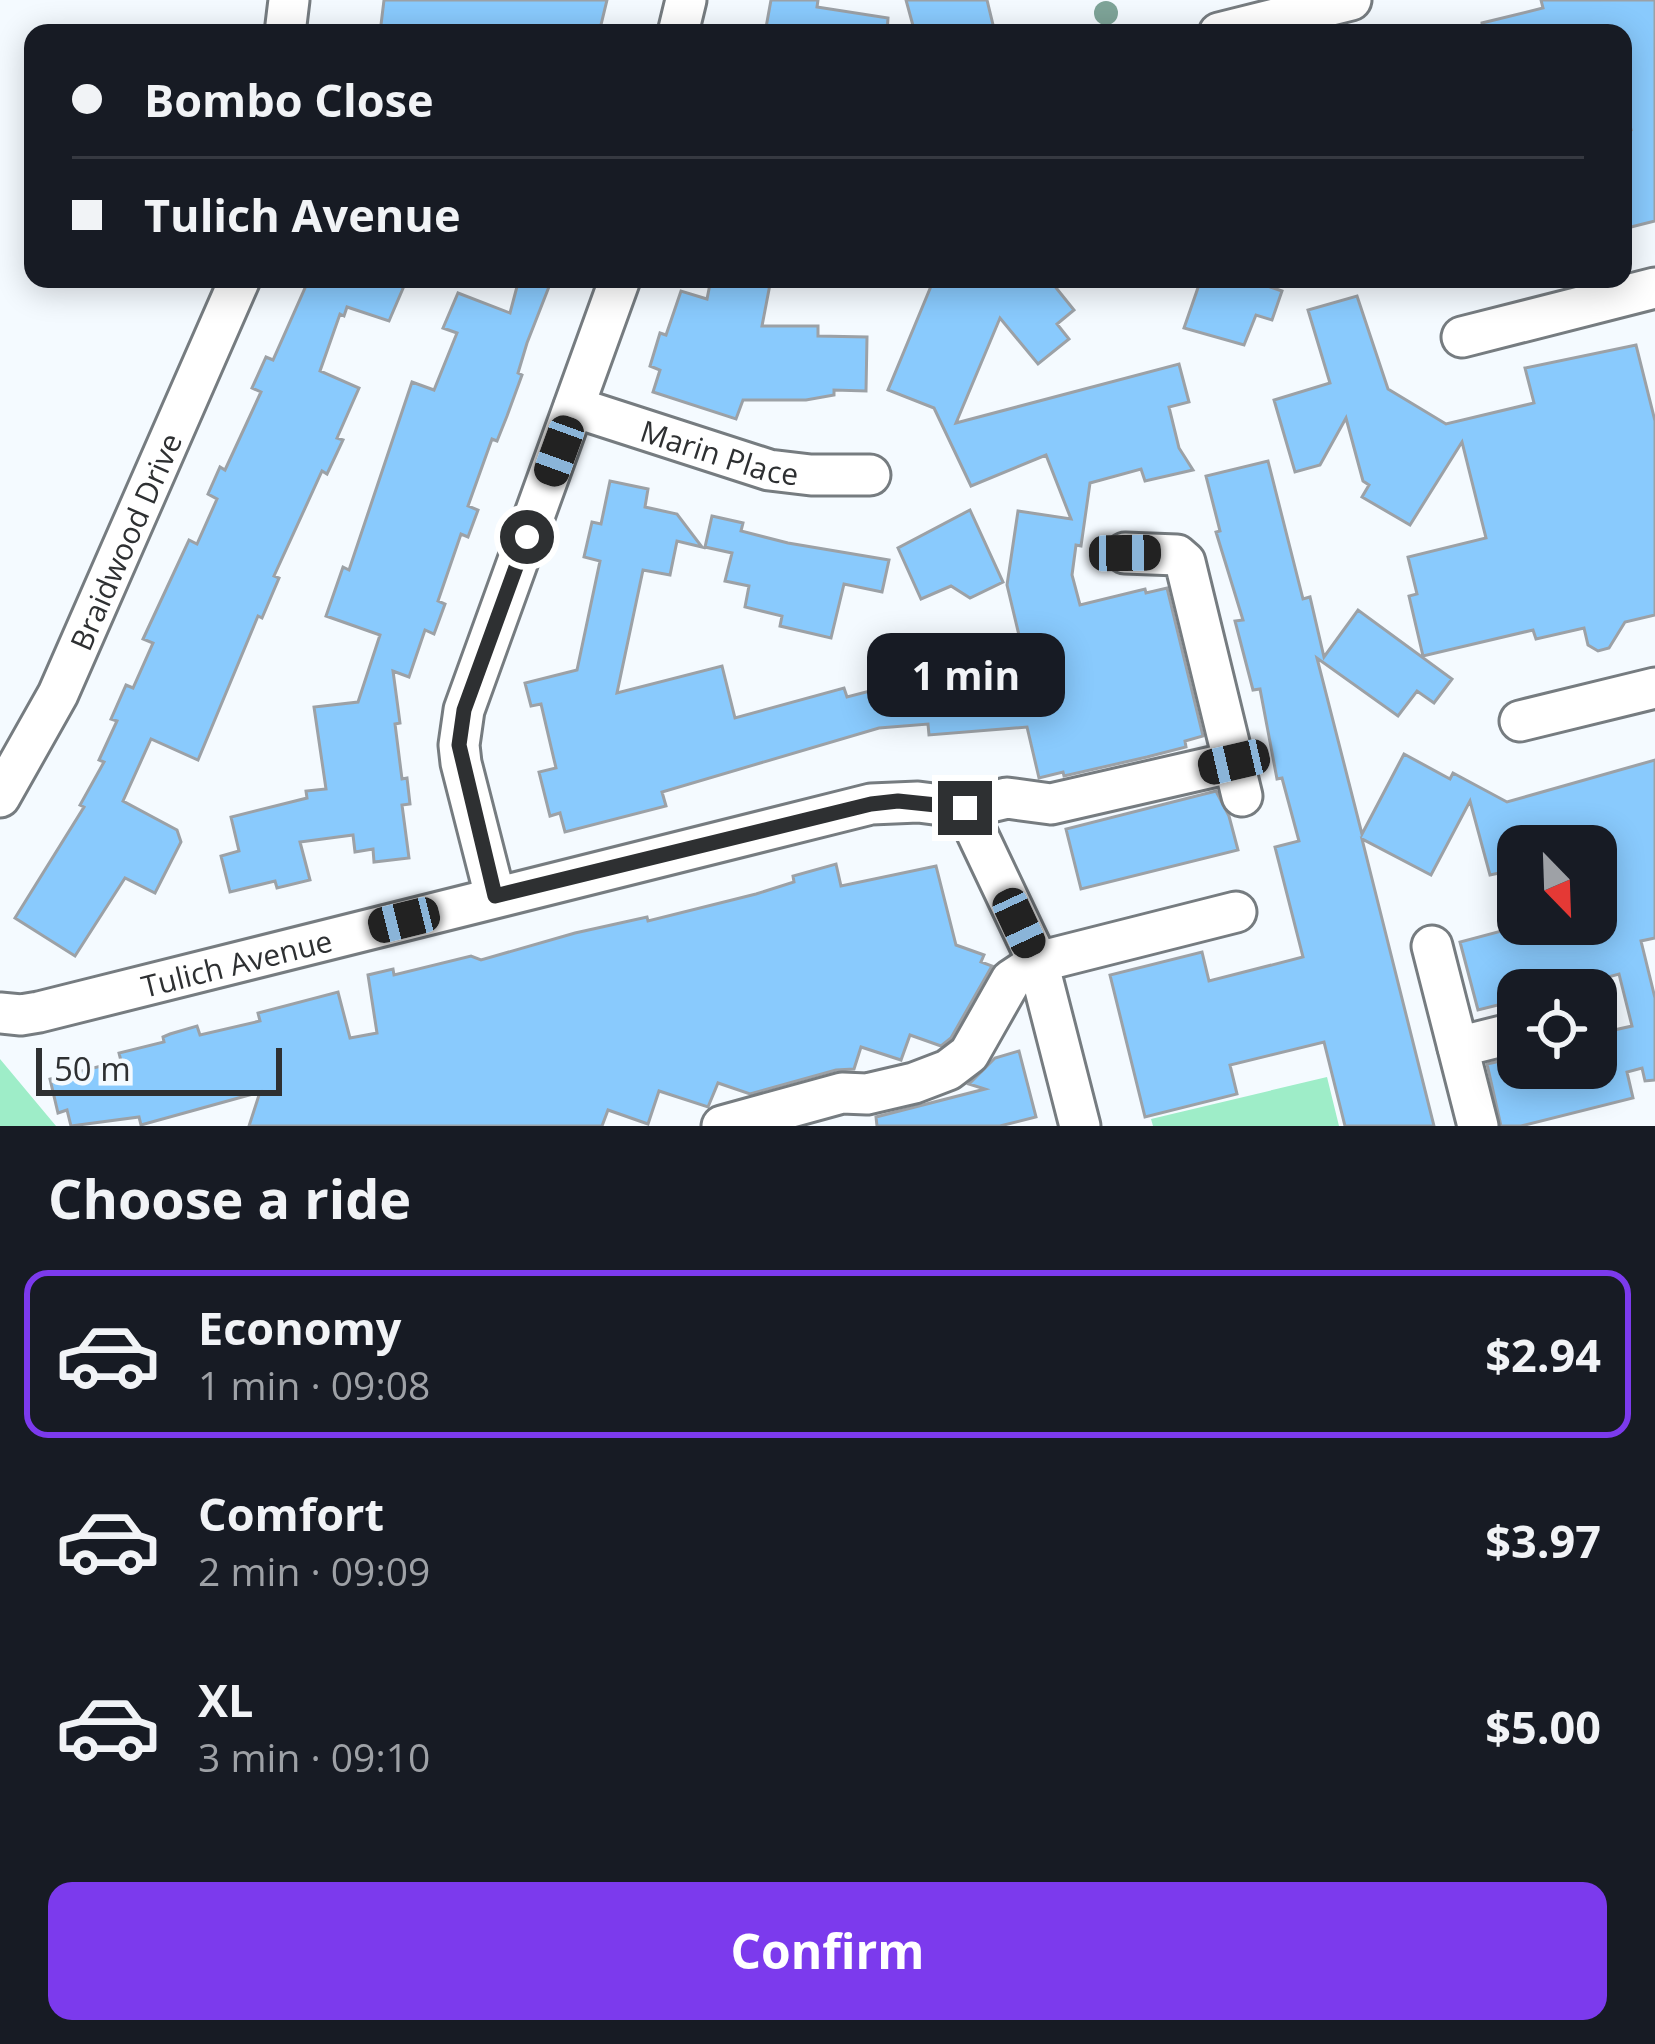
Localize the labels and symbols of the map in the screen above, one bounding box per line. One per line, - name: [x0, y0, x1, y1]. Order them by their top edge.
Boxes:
- street label: Marin Place: [636, 409, 801, 494]
- car: [530, 411, 588, 491]
- street label: Braidwood Drive: [59, 426, 191, 656]
- route start: [500, 510, 554, 564]
- car: [1089, 534, 1161, 572]
- callout: 1 min: [866, 634, 1064, 718]
- car: [1195, 736, 1273, 788]
- route end: [938, 781, 992, 835]
- north arrow: [1497, 825, 1617, 945]
- car: [987, 883, 1051, 963]
- car: [365, 894, 443, 946]
- street label: Tulich Avenue: [137, 919, 336, 1006]
- scale bar: [36, 1042, 282, 1095]

